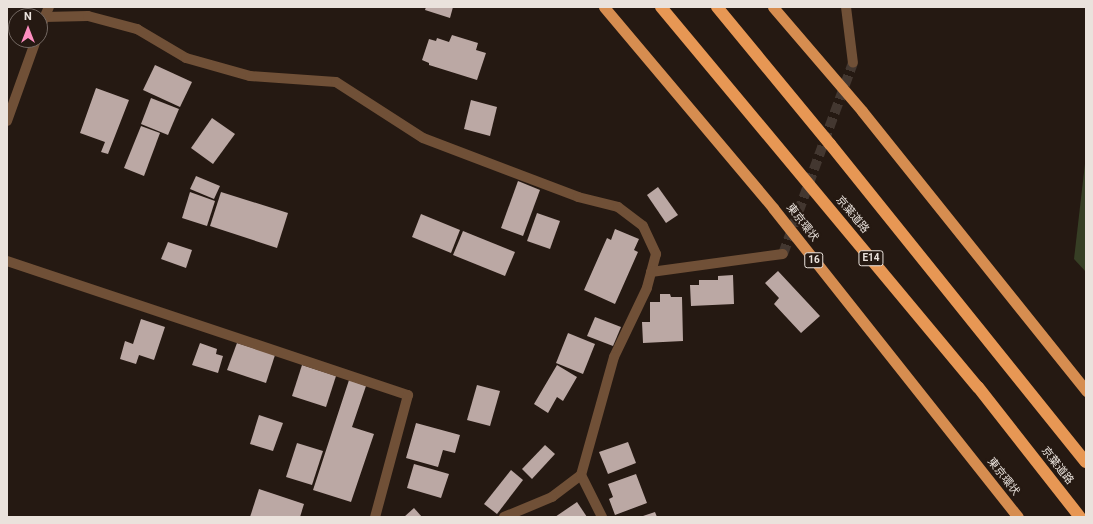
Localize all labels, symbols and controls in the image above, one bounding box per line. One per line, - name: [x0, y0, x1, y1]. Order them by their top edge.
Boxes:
- north arrow: [8, 8, 48, 48]
- text: N: [24, 10, 32, 23]
- street label: 京葉道路: [833, 194, 871, 236]
- street label: 東京環状: [783, 202, 821, 244]
- road number: E14: [858, 250, 884, 266]
- road number: 16: [804, 252, 824, 268]
- street label: 京葉道路: [1038, 445, 1076, 487]
- street label: 東京環状: [984, 456, 1022, 498]

